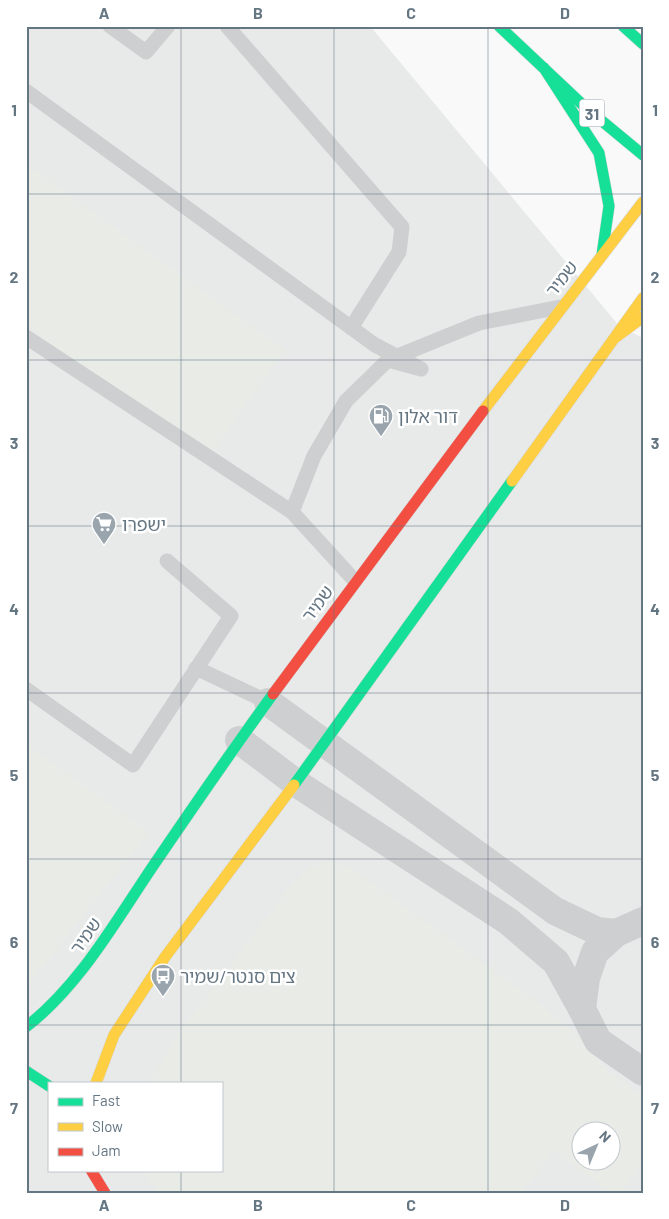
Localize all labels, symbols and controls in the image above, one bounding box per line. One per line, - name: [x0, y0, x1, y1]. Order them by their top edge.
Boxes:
- text: A: [99, 3, 110, 22]
- text: B: [253, 3, 263, 22]
- text: C: [406, 3, 416, 22]
- text: D: [560, 3, 570, 22]
- text: 1: [11, 100, 17, 119]
- road number: 31: [580, 100, 604, 126]
- text: 1: [652, 100, 658, 119]
- street label: שמיר: [540, 256, 582, 300]
- text: 2: [10, 267, 19, 286]
- text: 2: [651, 267, 660, 286]
- fuel station icon: דור אלון: [368, 403, 394, 437]
- place label: דור אלון: [398, 405, 458, 427]
- text: 3: [10, 433, 18, 452]
- text: 3: [651, 433, 659, 452]
- supermarket icon: ישפרו: [91, 511, 117, 545]
- place label: ישפרו: [122, 513, 166, 535]
- street label: שמיר: [297, 581, 337, 625]
- text: 4: [9, 599, 19, 618]
- text: 4: [650, 599, 660, 618]
- text: 5: [10, 765, 19, 784]
- text: 5: [651, 765, 660, 784]
- street label: שמיר: [65, 913, 105, 957]
- text: 6: [10, 932, 19, 951]
- text: 6: [651, 932, 660, 951]
- bus stop icon: צים סנטר/שמיר: [150, 963, 176, 997]
- place label: צים סנטר/שמיר: [180, 965, 296, 987]
- legend: [48, 1082, 222, 1172]
- text: Fast: [92, 1091, 120, 1109]
- text: 7: [10, 1098, 18, 1117]
- text: 7: [651, 1098, 659, 1117]
- text: Slow: [92, 1117, 123, 1135]
- north arrow: [572, 1122, 622, 1172]
- text: N: [596, 1127, 615, 1146]
- text: Jam: [92, 1141, 121, 1159]
- text: A: [99, 1195, 110, 1214]
- text: B: [253, 1195, 263, 1214]
- text: C: [406, 1195, 416, 1214]
- text: D: [560, 1195, 570, 1214]

